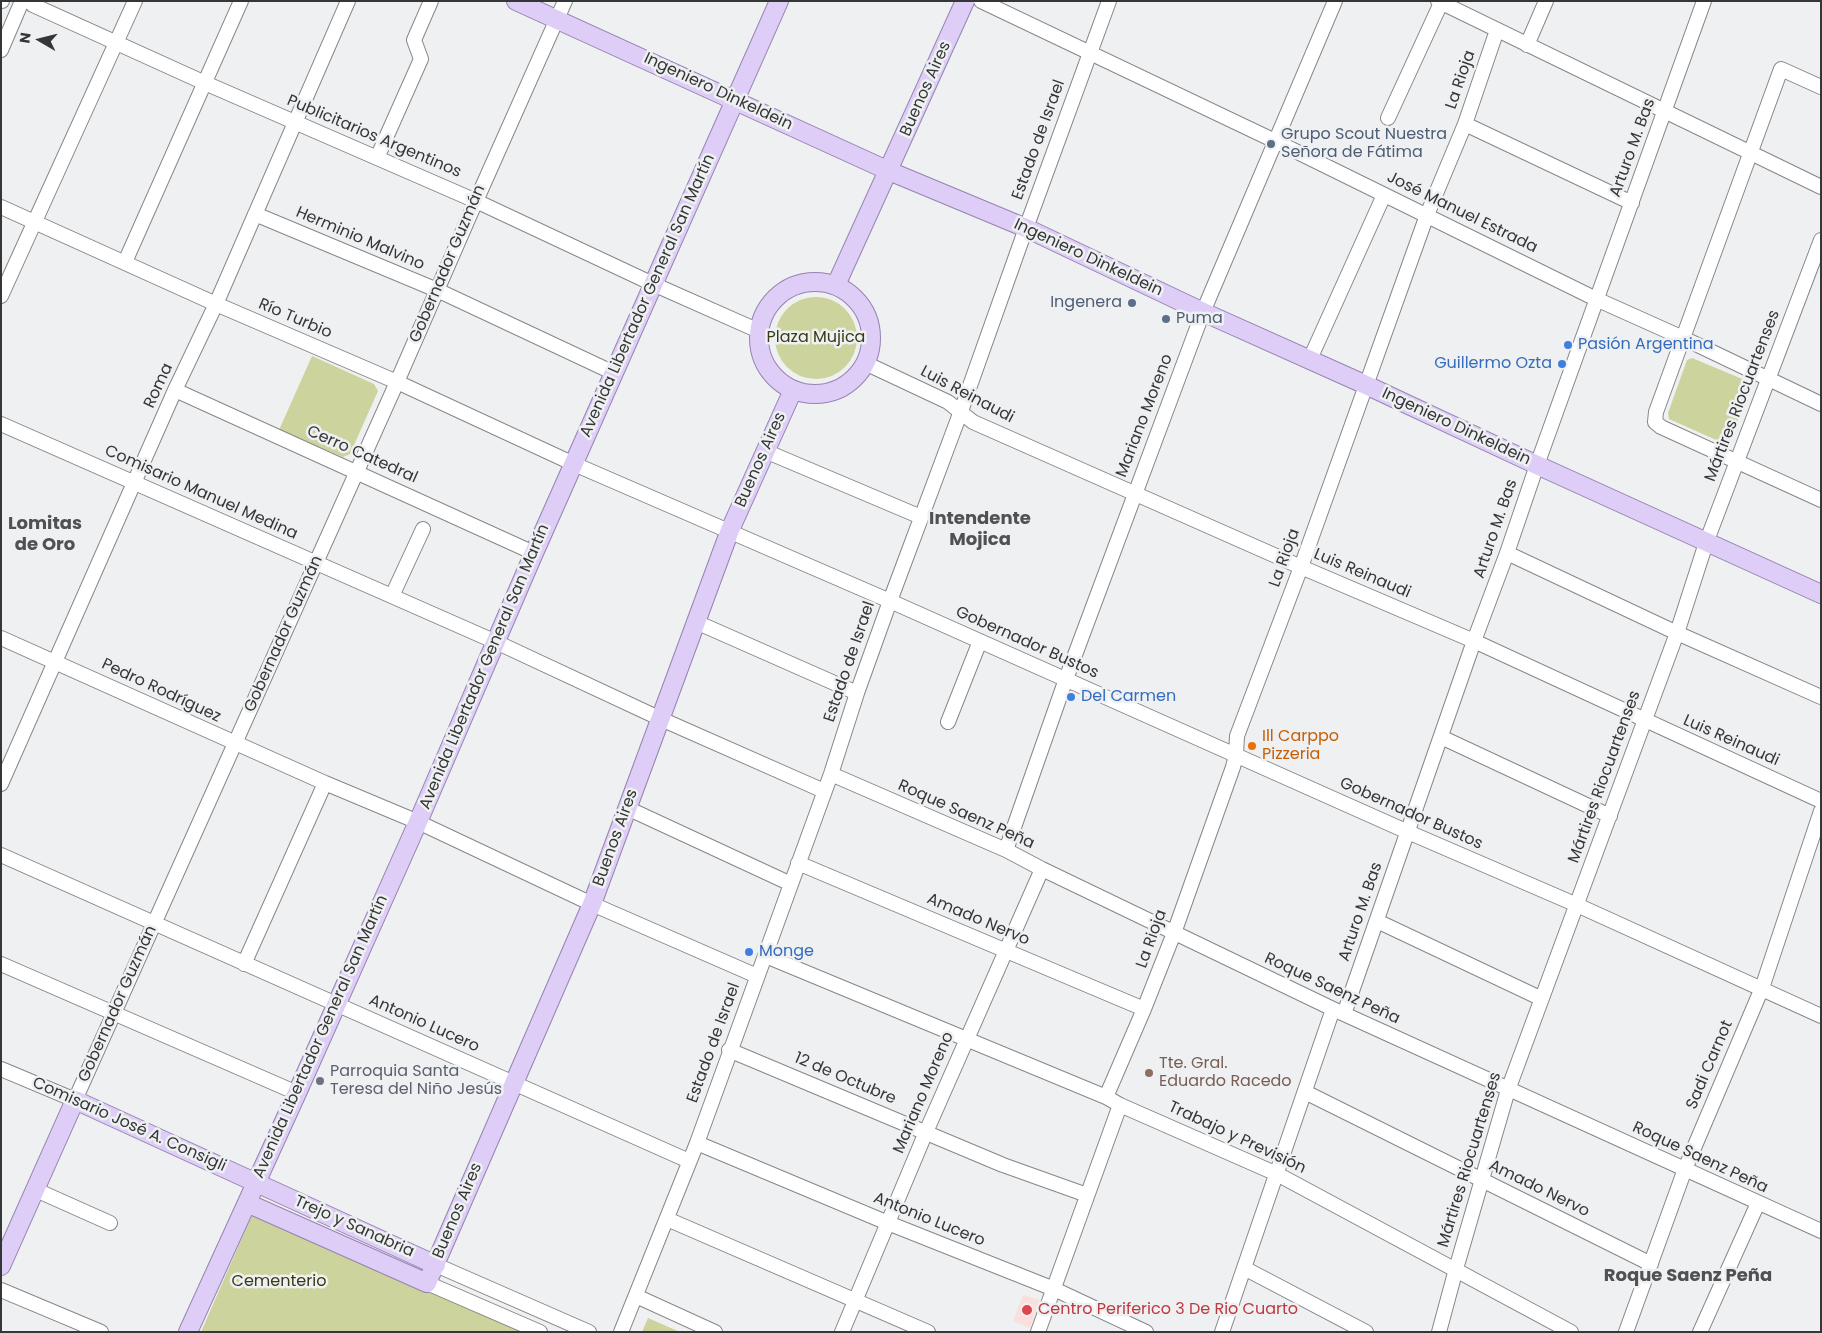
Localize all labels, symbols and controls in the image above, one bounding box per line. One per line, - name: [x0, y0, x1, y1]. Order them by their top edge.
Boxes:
- north arrow: [15, 15, 65, 65]
- text: N: [15, 31, 36, 45]
- street label: Buenos Aires: [896, 38, 956, 140]
- street label: La Rioja: [1442, 48, 1480, 112]
- street label: Ingeniero Dinkeldein: [641, 49, 795, 135]
- street label: Estado de Israel: [1008, 77, 1070, 203]
- street label: Publicitarios Argentinos: [284, 92, 464, 182]
- street label: Arturo M. Bas: [1606, 96, 1660, 200]
- place label: Grupo Scout Nuestra Señora de Fátima: [1281, 125, 1447, 163]
- marker: Grupo Scout Nuestra Señora de Fátima: [1265, 138, 1277, 150]
- street label: Avenida Libertador General San Martín: [577, 151, 719, 441]
- street label: José Manuel Estrada: [1384, 168, 1540, 258]
- street label: Gobernador Guzmán: [406, 182, 490, 346]
- street label: Herminio Malvino: [293, 203, 427, 275]
- street label: Ingeniero Dinkeldein: [1011, 215, 1165, 301]
- place label: Ingenera: [1050, 293, 1122, 313]
- street label: Río Turbio: [255, 295, 335, 343]
- marker: Ingenera: [1126, 297, 1138, 309]
- street label: Mártires Riocuartenses: [1701, 308, 1785, 484]
- place label: Puma: [1176, 309, 1223, 329]
- marker: Puma: [1160, 313, 1172, 325]
- park label: Plaza Mujica: [767, 328, 865, 348]
- place label: Pasión Argentina: [1578, 335, 1714, 355]
- marker: Pasión Argentina: [1562, 339, 1574, 351]
- street label: Mariano Moreno: [1113, 352, 1177, 480]
- place label: Guillermo Ozta: [1434, 354, 1552, 374]
- marker: Guillermo Ozta: [1556, 358, 1568, 370]
- street label: Roma: [140, 361, 178, 411]
- street label: Luis Reinaudi: [917, 362, 1017, 428]
- street label: Ingeniero Dinkeldein: [1379, 384, 1533, 470]
- street label: Buenos Aires: [731, 409, 791, 511]
- street label: Cerro Catedral: [304, 422, 420, 488]
- street label: Comisario Manuel Medina: [101, 442, 301, 544]
- street label: Arturo M. Bas: [1470, 477, 1522, 581]
- district label: Intendente Mojica: [929, 508, 1031, 550]
- district label: Lomitas de Oro: [8, 513, 82, 556]
- street label: Avenida Libertador General San Martín: [416, 521, 554, 813]
- street label: La Rioja: [1266, 526, 1304, 590]
- street label: Luis Reinaudi: [1311, 545, 1413, 603]
- street label: Gobernador Guzmán: [241, 553, 327, 715]
- street label: Estado de Israel: [820, 599, 880, 725]
- street label: Gobernador Bustos: [952, 603, 1102, 683]
- street label: Pedro Rodríguez: [98, 655, 224, 727]
- place label: Del Carmen: [1081, 687, 1176, 707]
- street label: Mártires Riocuartenses: [1565, 688, 1645, 866]
- marker: Del Carmen: [1065, 691, 1077, 703]
- street label: Luis Reinaudi: [1680, 711, 1782, 771]
- place label: Ill Carppo Pizzeria: [1262, 727, 1339, 765]
- marker: Ill Carppo Pizzeria: [1246, 740, 1258, 752]
- street label: Gobernador Bustos: [1336, 774, 1486, 854]
- street label: Roque Saenz Peña: [895, 776, 1037, 854]
- street label: Buenos Aires: [590, 787, 642, 889]
- street label: Arturo M. Bas: [1335, 860, 1387, 964]
- street label: Amado Nervo: [924, 890, 1032, 950]
- street label: Avenida Libertador General San Martín: [250, 892, 392, 1182]
- street label: La Rioja: [1133, 907, 1171, 971]
- street label: Gobernador Guzmán: [75, 923, 161, 1085]
- place label: Monge: [759, 942, 814, 962]
- marker: Monge: [743, 946, 755, 958]
- street label: Roque Saenz Peña: [1261, 949, 1403, 1029]
- street label: Estado de Israel: [683, 980, 745, 1106]
- street label: Antonio Lucero: [366, 991, 482, 1057]
- street label: Sadi Carnot: [1683, 1018, 1737, 1112]
- street label: Mariano Moreno: [890, 1029, 958, 1157]
- street label: 12 de Octubre: [791, 1049, 899, 1109]
- place label: Tte. Gral. Eduardo Racedo: [1159, 1054, 1292, 1092]
- place label: Parroquia Santa Teresa del Niño Jesús: [330, 1062, 502, 1100]
- marker: Tte. Gral. Eduardo Racedo: [1143, 1067, 1155, 1079]
- street label: Mártires Riocuartenses: [1434, 1070, 1506, 1250]
- street label: Comisario José A. Consigli: [29, 1074, 229, 1176]
- marker: Parroquia Santa Teresa del Niño Jesús: [314, 1075, 326, 1087]
- street label: Trabajo y Previsión: [1165, 1098, 1309, 1178]
- street label: Roque Saenz Peña: [1629, 1118, 1771, 1198]
- street label: Amado Nervo: [1485, 1156, 1593, 1222]
- street label: Buenos Aires: [429, 1160, 487, 1262]
- street label: Antonio Lucero: [870, 1189, 988, 1251]
- street label: Trejo y Sanabria: [291, 1192, 417, 1262]
- district label: Roque Saenz Peña: [1604, 1265, 1772, 1287]
- park label: Cementerio: [232, 1272, 326, 1292]
- place label: Centro Periferico 3 De Rio Cuarto: [1038, 1300, 1298, 1320]
- marker: Centro Periferico 3 De Rio Cuarto: [1020, 1303, 1034, 1317]

